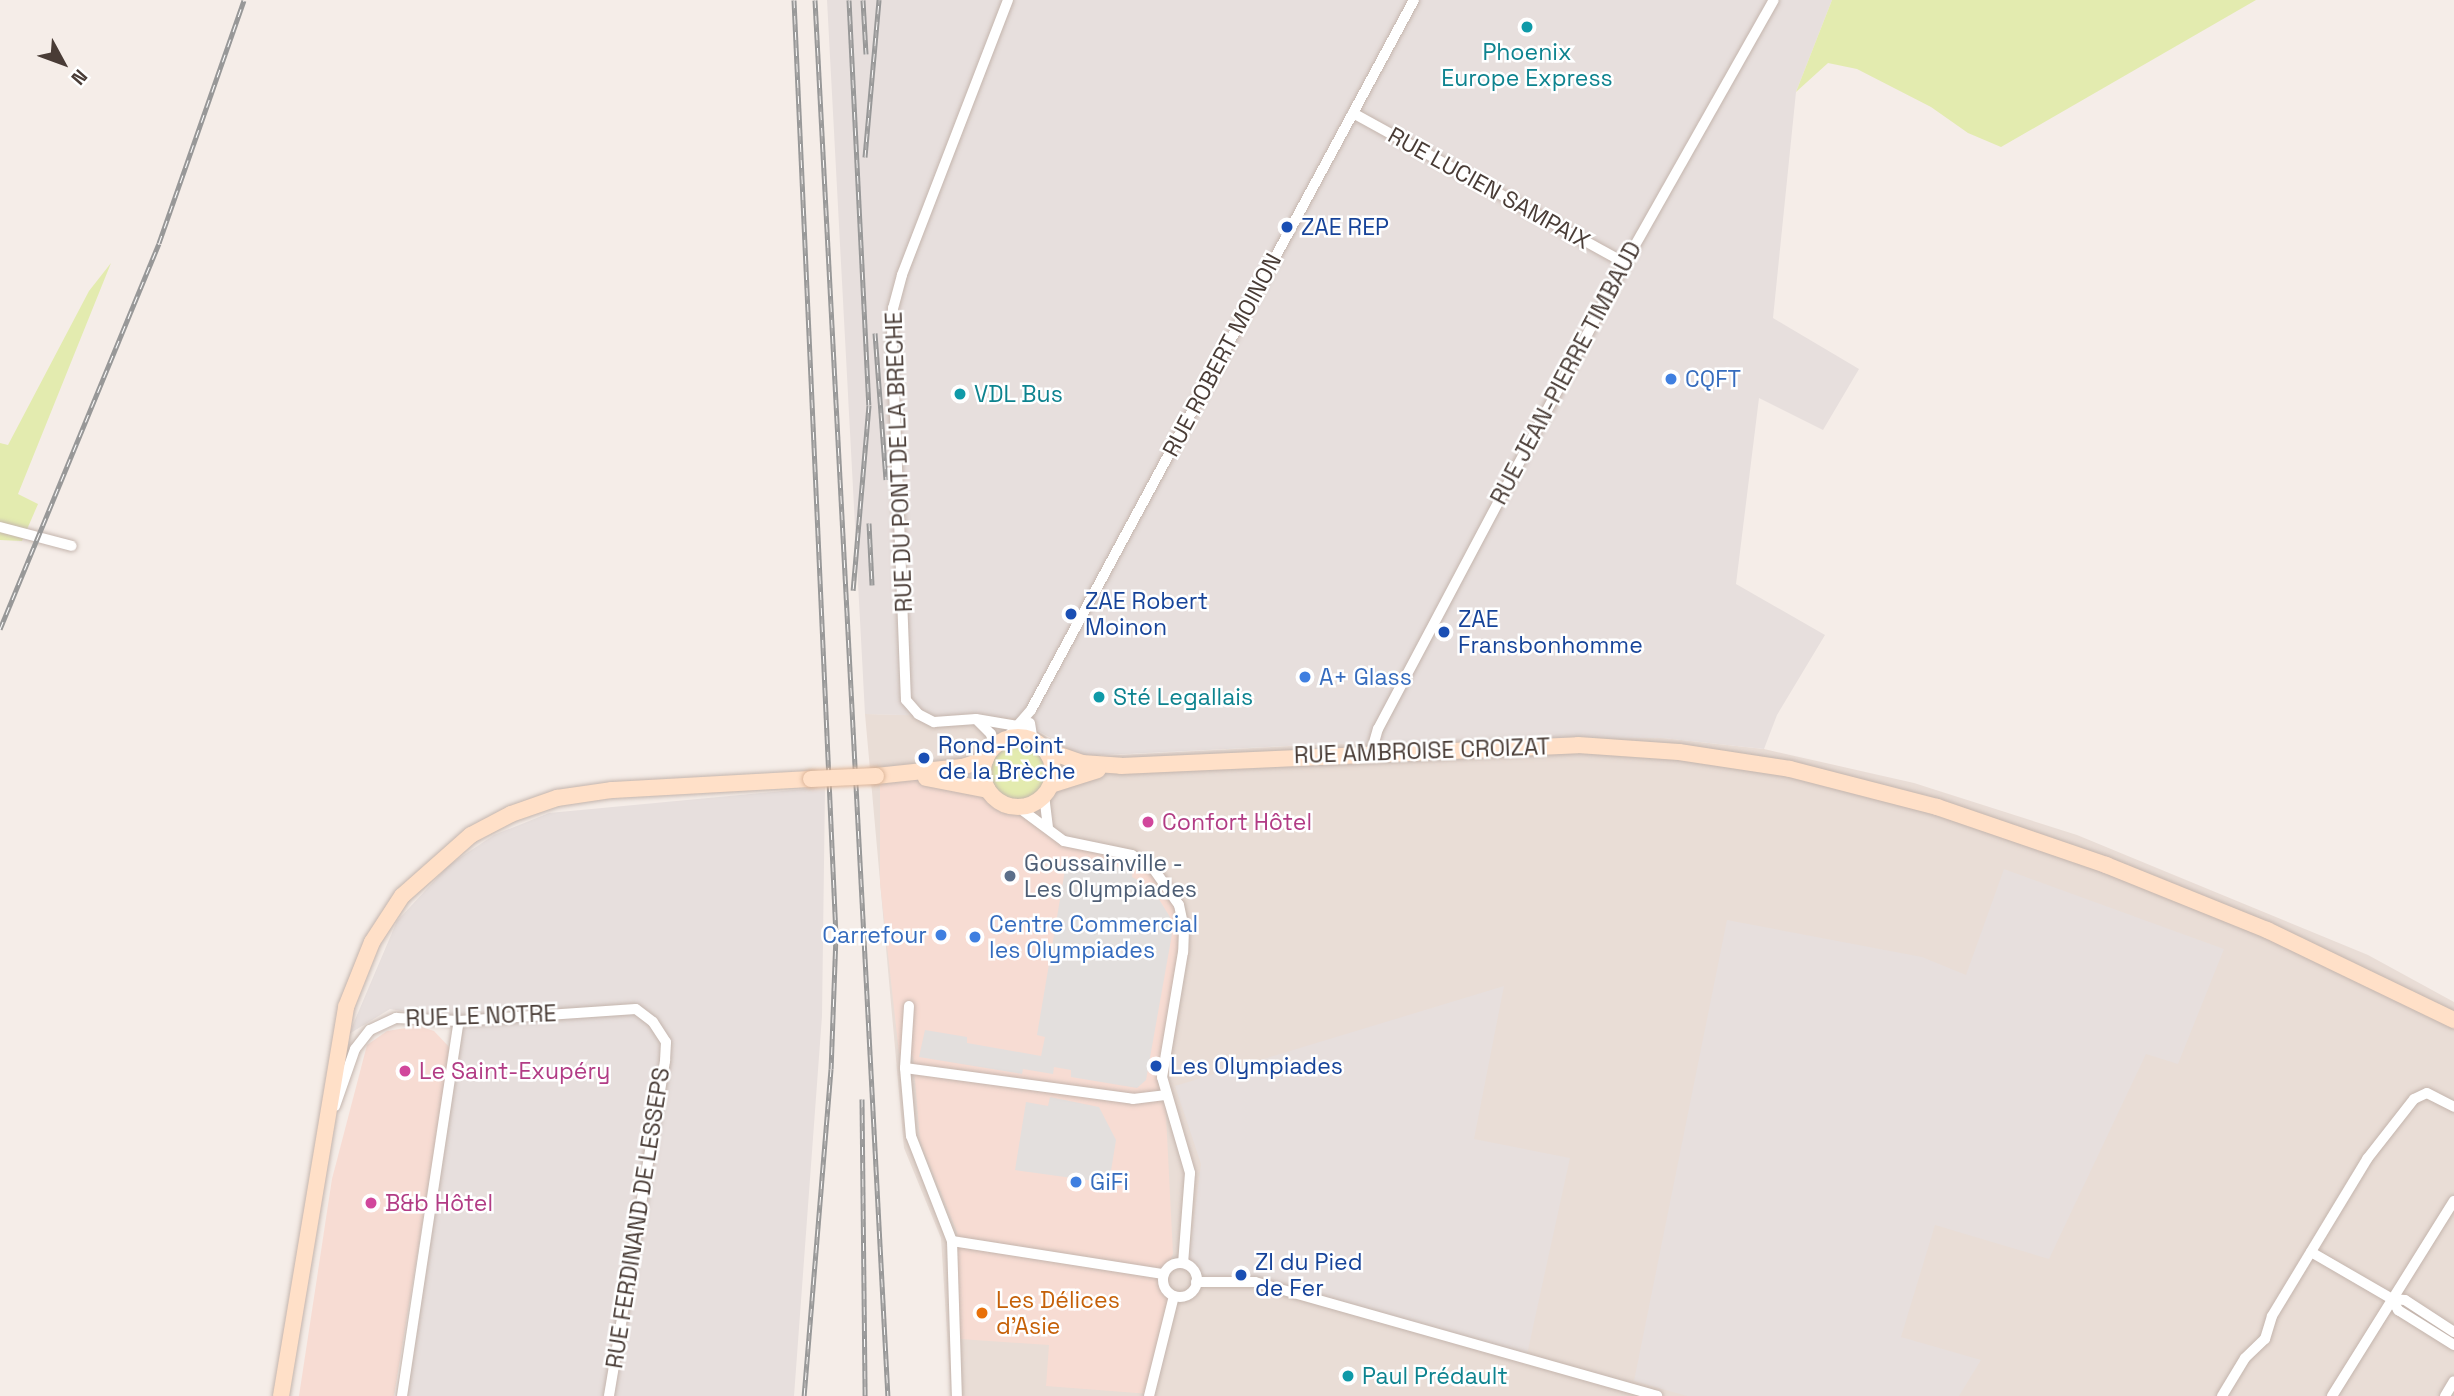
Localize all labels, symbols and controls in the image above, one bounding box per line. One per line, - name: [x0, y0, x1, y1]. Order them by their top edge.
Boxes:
- marker: Phoenix Europe Express: [1519, 19, 1535, 35]
- north arrow: [28, 28, 98, 98]
- place label: Phoenix Europe Express: [1441, 38, 1613, 92]
- text: N: [66, 64, 93, 90]
- street label: RUE LUCIEN SAMPAIX: [1383, 121, 1595, 255]
- place label: ZAE REP: [1301, 213, 1389, 241]
- marker: ZAE REP: [1279, 219, 1295, 235]
- street label: RUE JEAN-PIERRE TIMBAUD: [1485, 236, 1647, 510]
- street label: RUE ROBERT MOINON: [1157, 248, 1287, 462]
- street label: RUE DU PONT DE LA BRECHE: [880, 311, 918, 613]
- place label: CQFT: [1685, 365, 1741, 393]
- marker: CQFT: [1663, 371, 1679, 387]
- place label: VDL Bus: [974, 380, 1063, 408]
- marker: VDL Bus: [952, 386, 968, 402]
- place label: ZAE Robert Moinon: [1085, 587, 1208, 641]
- place label: ZAE Fransbonhomme: [1458, 605, 1643, 659]
- marker: ZAE Robert Moinon: [1063, 606, 1079, 622]
- marker: ZAE Fransbonhomme: [1436, 624, 1452, 640]
- place label: A+ Glass: [1319, 663, 1412, 691]
- marker: A+ Glass: [1297, 669, 1313, 685]
- place label: Sté Legallais: [1113, 683, 1253, 711]
- marker: Sté Legallais: [1091, 689, 1107, 705]
- place label: Rond-Point de la Brèche: [938, 731, 1076, 785]
- street label: RUE AMBROISE CROIZAT: [1293, 733, 1551, 769]
- marker: Rond-Point de la Brèche: [916, 750, 932, 766]
- place label: Confort Hôtel: [1162, 808, 1312, 836]
- marker: Confort Hôtel: [1140, 814, 1156, 830]
- place label: Goussainville - Les Olympiades: [1024, 849, 1197, 903]
- marker: Goussainville - Les Olympiades: [1002, 868, 1018, 884]
- place label: Centre Commercial les Olympiades: [989, 910, 1198, 964]
- place label: Carrefour: [822, 921, 927, 949]
- marker: Carrefour: [933, 927, 949, 943]
- marker: Centre Commercial les Olympiades: [967, 929, 983, 945]
- street label: RUE LE NOTRE: [405, 1000, 557, 1032]
- place label: Les Olympiades: [1170, 1052, 1343, 1080]
- place label: Le Saint-Exupéry: [419, 1057, 610, 1085]
- marker: Les Olympiades: [1148, 1058, 1164, 1074]
- marker: Le Saint-Exupéry: [397, 1063, 413, 1079]
- street label: RUE FERDINAND DE LESSEPS: [601, 1066, 675, 1370]
- place label: GiFi: [1090, 1168, 1129, 1196]
- marker: GiFi: [1068, 1174, 1084, 1190]
- place label: B&b Hôtel: [385, 1189, 493, 1217]
- marker: B&b Hôtel: [363, 1195, 379, 1211]
- place label: ZI du Pied de Fer: [1255, 1248, 1362, 1302]
- marker: ZI du Pied de Fer: [1233, 1267, 1249, 1283]
- place label: Les Délices d'Asie: [996, 1286, 1120, 1340]
- marker: Les Délices d'Asie: [974, 1305, 990, 1321]
- place label: Paul Prédault: [1362, 1362, 1508, 1390]
- marker: Paul Prédault: [1340, 1368, 1356, 1384]

